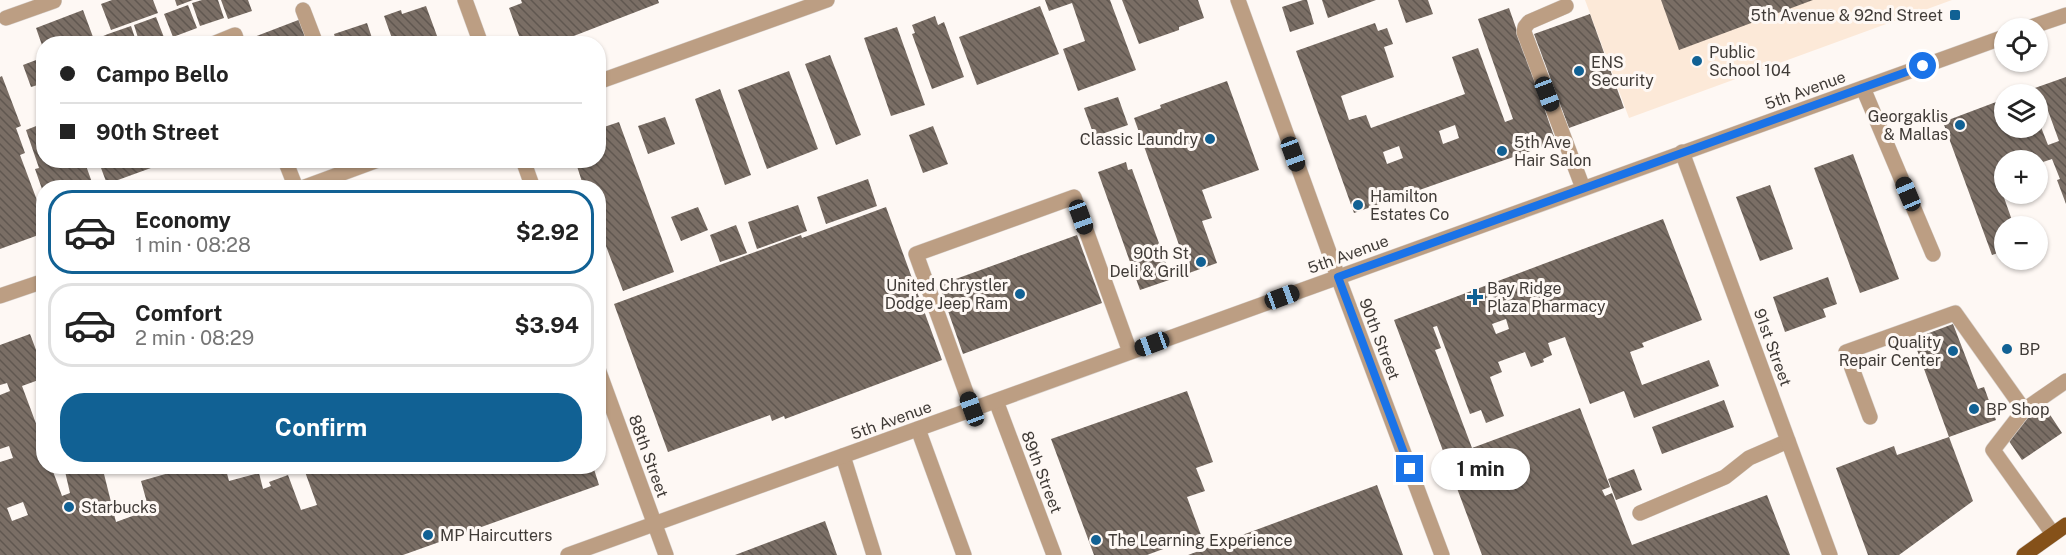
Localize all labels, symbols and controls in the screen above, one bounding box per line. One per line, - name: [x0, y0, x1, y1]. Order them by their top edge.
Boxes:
- place label: 5th Avenue & 92nd Street: [1751, 6, 1943, 25]
- marker: 5th Avenue & 92nd Street: [1948, 8, 1962, 22]
- map controls: [1994, 18, 2048, 270]
- button: locate: [1994, 18, 2048, 72]
- place label: Public School 104: [1709, 43, 1791, 80]
- route start: [1909, 52, 1936, 79]
- place label: ENS Security: [1591, 53, 1654, 90]
- marker: Public School 104: [1690, 54, 1704, 68]
- text: Campo Bello: [96, 61, 229, 87]
- marker: ENS Security: [1572, 64, 1586, 78]
- street label: 5th Avenue: [1762, 67, 1848, 114]
- car: [1532, 74, 1562, 114]
- button: layers: [1994, 84, 2048, 138]
- place label: Georgaklis & Mallas: [1868, 107, 1948, 144]
- marker: Georgaklis & Mallas: [1953, 118, 1967, 132]
- text: 90th Street: [96, 119, 219, 145]
- place label: Classic Laundry: [1080, 130, 1198, 149]
- marker: Classic Laundry: [1203, 132, 1217, 146]
- place label: 5th Ave Hair Salon: [1514, 133, 1592, 170]
- car: [1278, 134, 1308, 174]
- marker: 5th Ave Hair Salon: [1495, 144, 1509, 158]
- button: +: [1994, 150, 2048, 204]
- car: [1893, 174, 1923, 214]
- place label: Hamilton Estates Co: [1370, 187, 1449, 224]
- car: [1066, 197, 1096, 237]
- marker: Hamilton Estates Co: [1351, 198, 1365, 212]
- icon: car: [63, 205, 117, 259]
- text: Economy: [135, 207, 231, 233]
- button: −: [1994, 216, 2048, 270]
- text: $2.92: [516, 219, 579, 245]
- street label: 5th Avenue: [1305, 231, 1391, 278]
- text: 1 min · 08:28: [135, 233, 251, 257]
- place label: 90th St Deli & Grill: [1109, 244, 1189, 281]
- marker: 90th St Deli & Grill: [1194, 255, 1208, 269]
- place label: United Chrystler Dodge Jeep Ram: [885, 276, 1008, 313]
- place label: Bay Ridge Plaza Pharmacy: [1487, 279, 1606, 316]
- car: [1262, 282, 1302, 312]
- marker: United Chrystler Dodge Jeep Ram: [1013, 287, 1027, 301]
- marker: Bay Ridge Plaza Pharmacy: [1468, 290, 1482, 304]
- street label: 90th Street: [1355, 296, 1404, 383]
- icon: car: [63, 298, 117, 352]
- text: Comfort: [135, 300, 222, 326]
- street label: 91st Street: [1750, 306, 1795, 389]
- text: $3.94: [515, 312, 579, 338]
- text: 2 min · 08:29: [135, 326, 254, 350]
- car: [1132, 329, 1172, 359]
- place label: Quality Repair Center: [1839, 333, 1941, 370]
- place label: BP: [2019, 340, 2040, 359]
- marker: BP: [2000, 342, 2014, 356]
- marker: Quality Repair Center: [1946, 344, 1960, 358]
- car: [957, 389, 987, 429]
- button: Confirm: [60, 393, 582, 462]
- street label: 5th Avenue: [848, 397, 934, 444]
- place label: BP Shop: [1986, 400, 2049, 419]
- marker: BP Shop: [1967, 402, 1981, 416]
- street label: 88th Street: [625, 412, 672, 500]
- street label: 89th Street: [1017, 428, 1066, 516]
- callout: 1 min: [1431, 448, 1530, 490]
- route end: [1396, 455, 1423, 482]
- text: 1 min: [1456, 457, 1505, 481]
- place label: Starbucks: [81, 498, 157, 517]
- marker: Starbucks: [62, 500, 76, 514]
- place label: MP Haircutters: [440, 526, 552, 545]
- marker: MP Haircutters: [421, 528, 435, 542]
- place label: The Learning Experience: [1108, 531, 1293, 550]
- marker: The Learning Experience: [1089, 533, 1103, 547]

